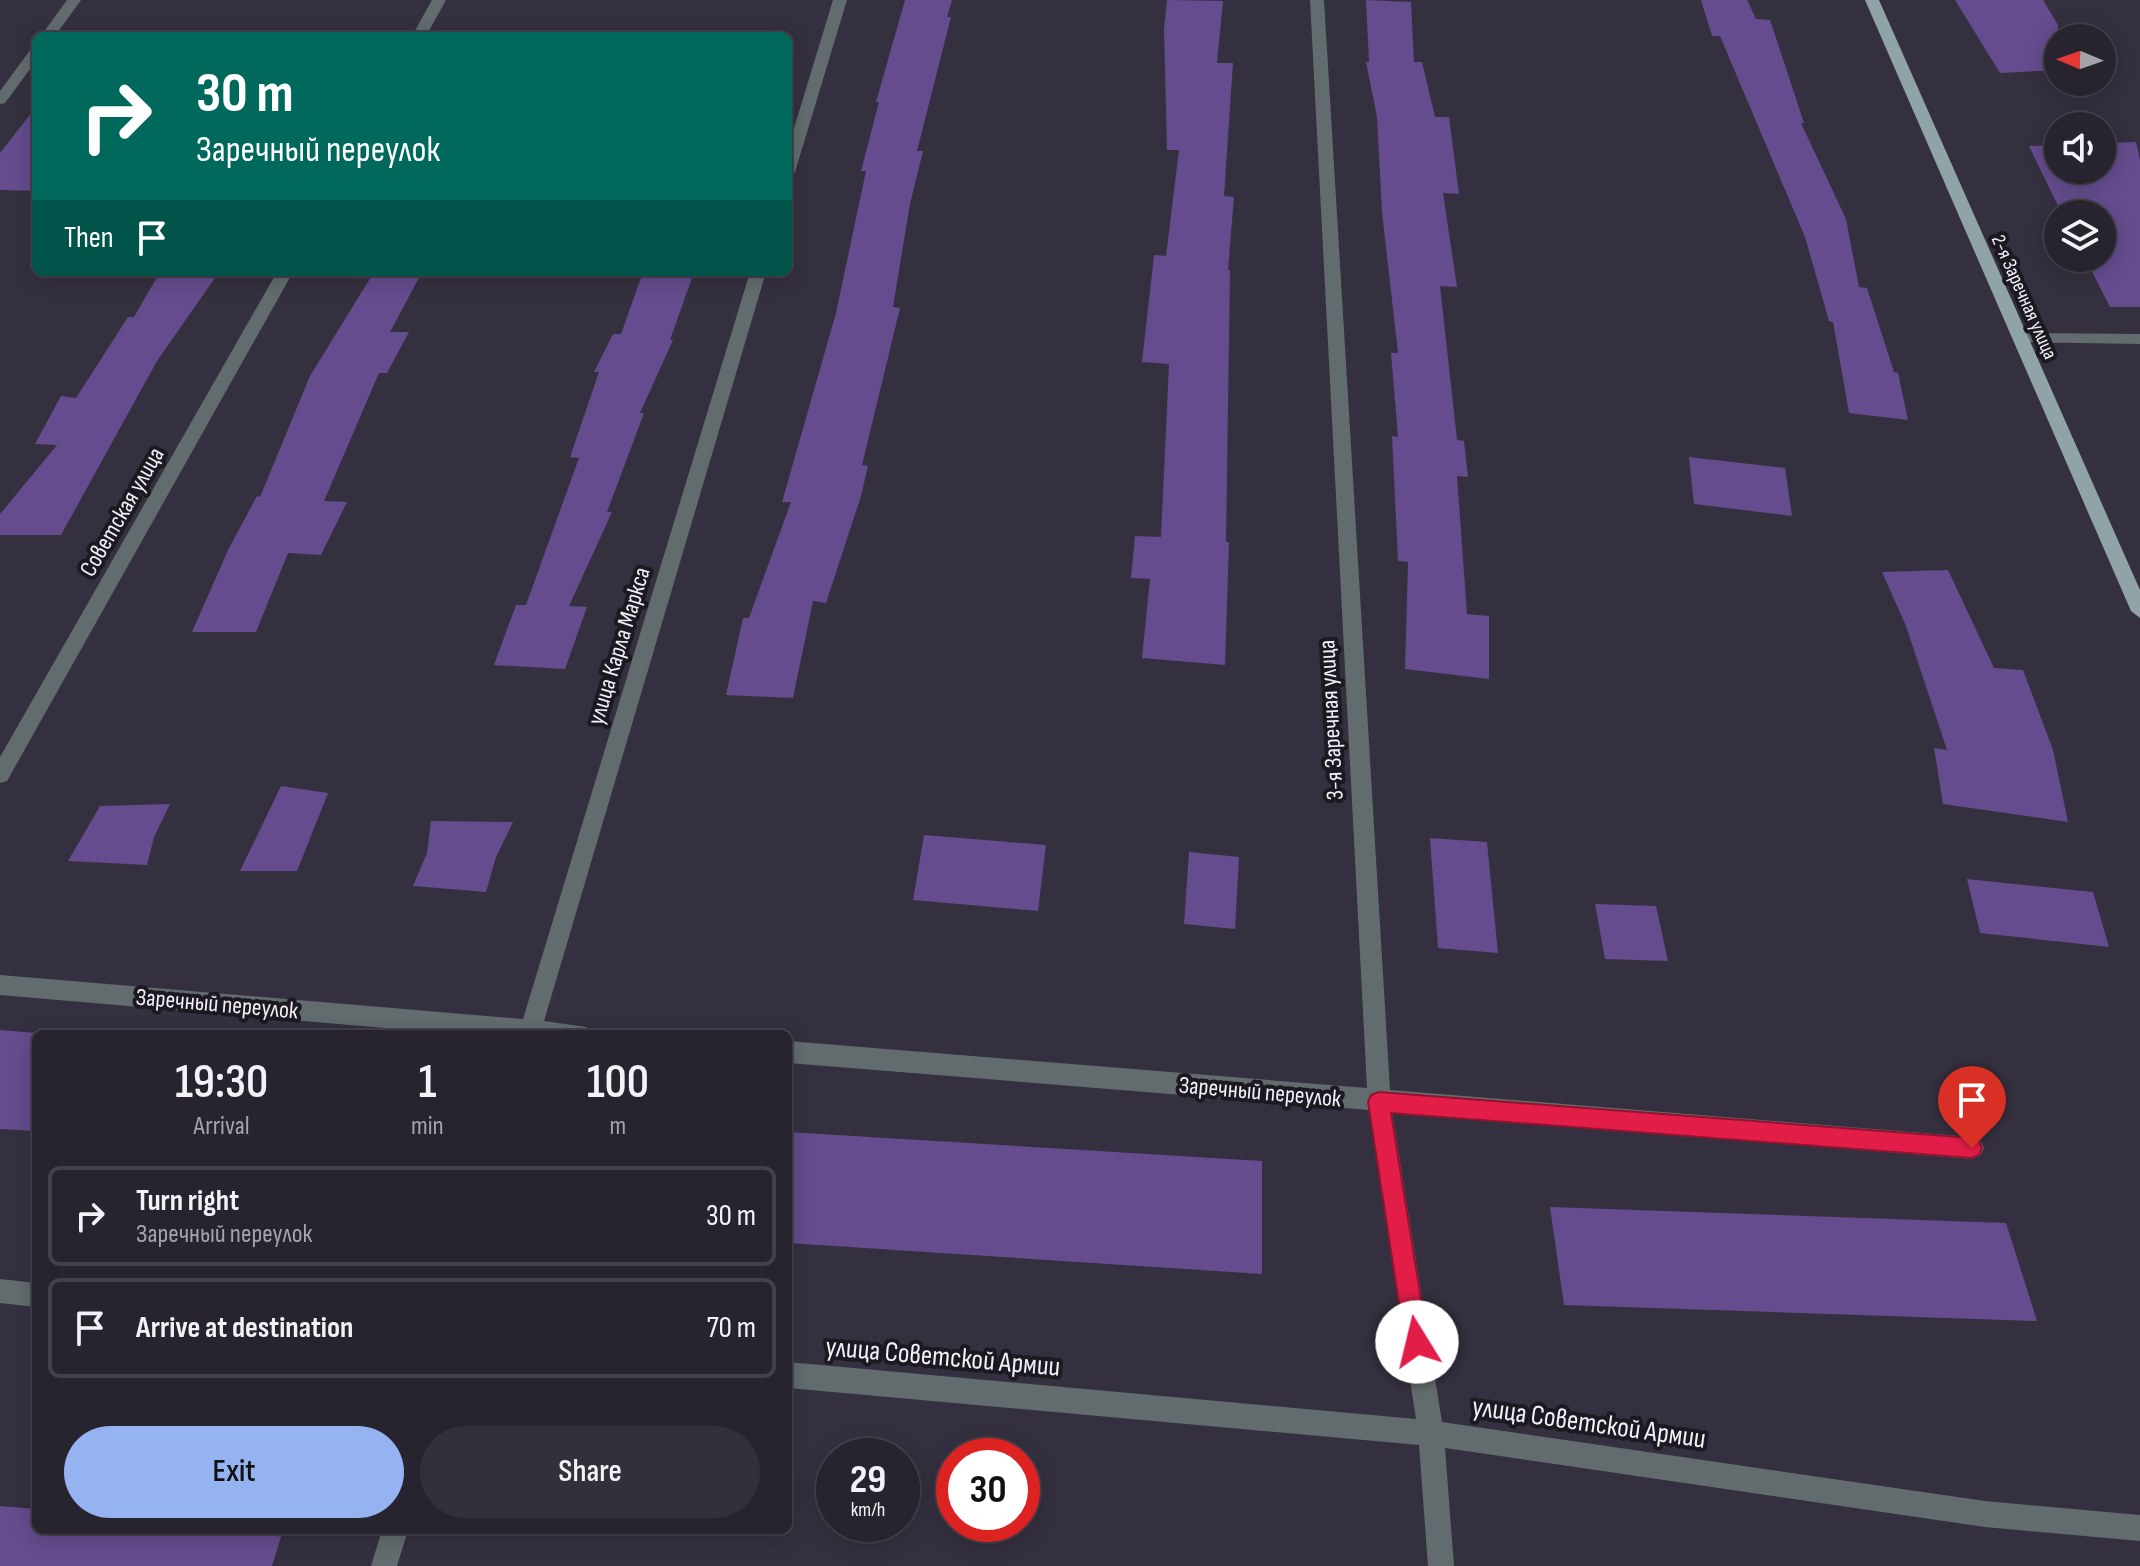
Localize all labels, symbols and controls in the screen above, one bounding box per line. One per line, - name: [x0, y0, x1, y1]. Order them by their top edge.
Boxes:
- north arrow: [2044, 24, 2116, 96]
- map controls: [2044, 24, 2116, 272]
- text: 30 m: [196, 61, 294, 128]
- icon: right: [64, 64, 168, 168]
- button: sound: [2044, 112, 2116, 184]
- text: Заречный переулок: [196, 129, 440, 172]
- button: layers: [2044, 200, 2116, 272]
- icon: arrive: [130, 216, 174, 260]
- text: Then: [64, 220, 114, 256]
- street label: 2-я Заречная улица: [1986, 231, 2062, 363]
- street label: Советская улица: [73, 442, 171, 582]
- street label: улица Карла Маркса: [581, 564, 657, 728]
- street label: 3-я Заречная улица: [1312, 639, 1350, 801]
- street label: Заречный переулок: [135, 982, 300, 1026]
- text: 19:30: [175, 1054, 268, 1111]
- text: 1: [418, 1054, 436, 1111]
- text: 100: [587, 1054, 649, 1111]
- pin: [1938, 1066, 2006, 1148]
- street label: Заречный переулок: [1178, 1070, 1343, 1114]
- icon: arrive: [1950, 1078, 1994, 1122]
- text: Arrival: [194, 1111, 249, 1142]
- text: min: [411, 1111, 444, 1142]
- text: m: [609, 1111, 626, 1142]
- text: Turn right: [136, 1183, 239, 1219]
- icon: right: [68, 1194, 112, 1238]
- text: 30 m: [706, 1198, 756, 1234]
- text: Заречный переулок: [136, 1219, 312, 1250]
- position arrow: [1375, 1300, 1459, 1384]
- icon: arrive: [68, 1306, 112, 1350]
- text: Arrive at destination: [136, 1310, 353, 1346]
- text: 70 m: [707, 1310, 756, 1346]
- street label: улица Советской Армии: [824, 1330, 1062, 1384]
- street label: улица Советской Армии: [1470, 1390, 1708, 1456]
- button: Exit: [64, 1426, 404, 1518]
- button: Share: [420, 1426, 760, 1518]
- speed limit sign: 30: [936, 1438, 1040, 1542]
- text: 29: [850, 1456, 886, 1504]
- text: km/h: [851, 1498, 885, 1522]

